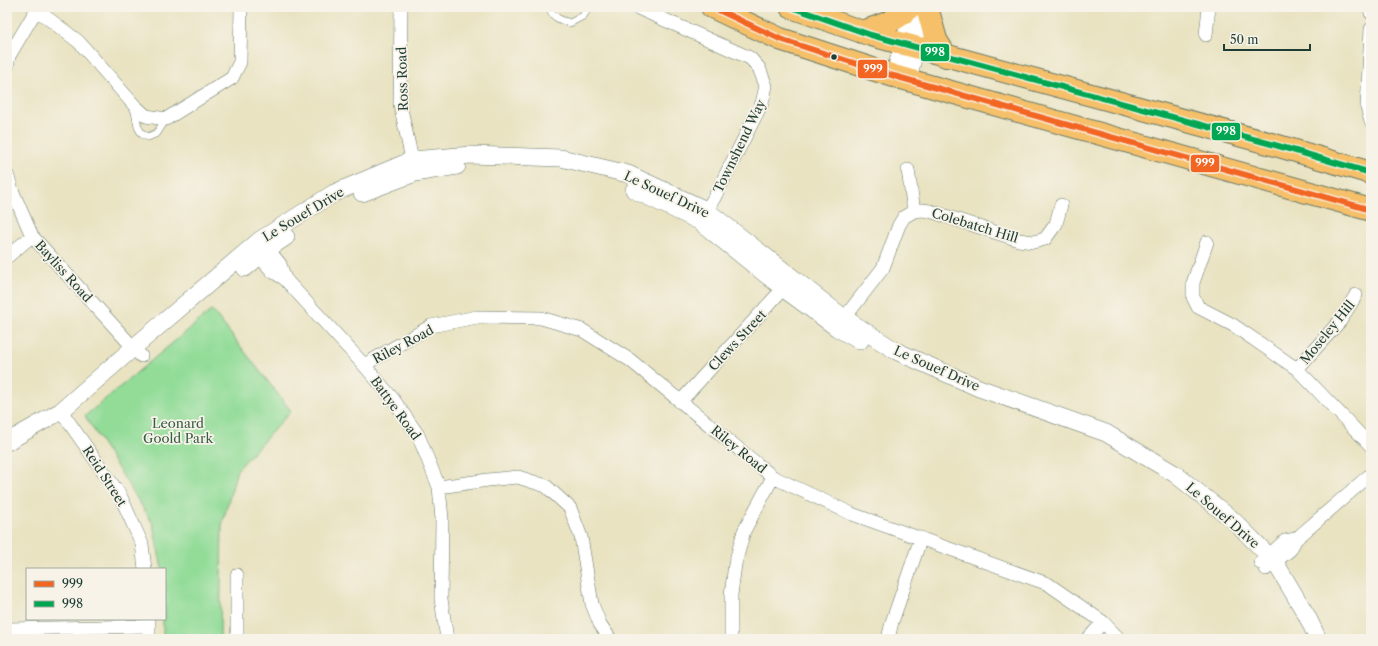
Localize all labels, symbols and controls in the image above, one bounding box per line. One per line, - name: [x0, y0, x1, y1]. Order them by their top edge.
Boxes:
- scale bar: [1224, 26, 1310, 52]
- text: 50 m: [1230, 32, 1259, 47]
- line badge: 998: [920, 43, 950, 62]
- text: 998: [925, 45, 945, 59]
- street label: Ross Road: [393, 47, 411, 111]
- unlabelled marker: [829, 52, 839, 62]
- line badge: 999: [857, 59, 888, 79]
- text: 999: [863, 62, 883, 76]
- street label: Townshend Way: [709, 96, 769, 195]
- line badge: 998: [1211, 122, 1241, 141]
- text: 998: [1216, 124, 1236, 138]
- line badge: 999: [1190, 154, 1220, 173]
- text: 999: [1195, 156, 1215, 170]
- street label: Le Souef Drive: [622, 167, 712, 221]
- street label: Le Souef Drive: [259, 183, 347, 245]
- street label: Colebatch Hill: [930, 204, 1020, 246]
- street label: Bayliss Road: [32, 237, 96, 305]
- street label: Moseley Hill: [1296, 297, 1358, 367]
- street label: Clews Street: [705, 306, 770, 374]
- street label: Riley Road: [370, 321, 436, 367]
- street label: Le Souef Drive: [892, 342, 982, 394]
- street label: Battye Road: [368, 373, 425, 443]
- park label: Leonard Goold Park: [143, 415, 213, 446]
- street label: Riley Road: [708, 422, 770, 476]
- street label: Reid Street: [80, 443, 131, 510]
- street label: Le Souef Drive: [1183, 479, 1263, 551]
- legend: [26, 568, 166, 620]
- text: 999: [62, 576, 83, 591]
- text: 998: [62, 596, 83, 611]

